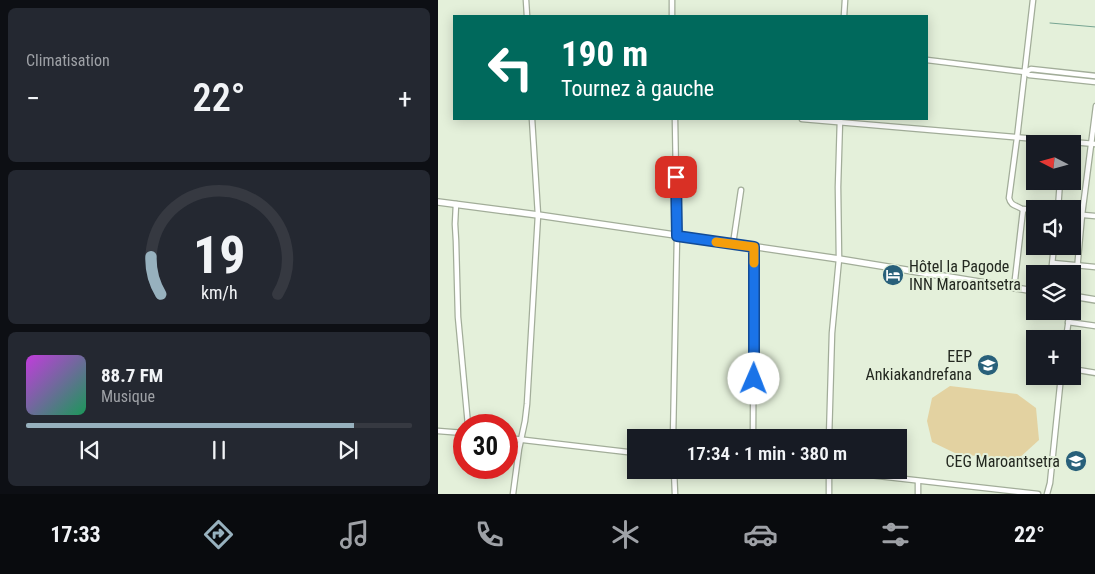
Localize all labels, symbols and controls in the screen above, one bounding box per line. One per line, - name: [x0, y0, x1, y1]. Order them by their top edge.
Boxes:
- text: 190 m: [561, 34, 648, 75]
- icon: left: [478, 35, 543, 100]
- text: Climatisation: [26, 51, 110, 70]
- text: 22°: [193, 76, 245, 120]
- text: Tournez à gauche: [561, 76, 714, 101]
- text: −: [26, 82, 40, 115]
- text: +: [398, 82, 412, 115]
- north arrow: [1026, 135, 1080, 190]
- map controls: [1026, 135, 1081, 385]
- pin: [655, 156, 697, 198]
- icon: arrive: [662, 163, 690, 191]
- button: sound: [1026, 200, 1081, 255]
- text: 19: [193, 225, 245, 286]
- place label: Hôtel la Pagode INN Maroantsetra: [909, 257, 1021, 294]
- hotel icon: Hôtel la Pagode INN Maroantsetra: [881, 263, 905, 287]
- button: layers: [1026, 265, 1081, 320]
- text: km/h: [201, 282, 237, 303]
- button: +: [1026, 330, 1081, 385]
- place label: EEP Ankiakandrefana: [866, 347, 972, 384]
- position arrow: [727, 352, 779, 404]
- school or university icon: EEP Ankiakandrefana: [976, 353, 1000, 377]
- text: 88.7 FM: [101, 364, 163, 387]
- text: Musique: [101, 387, 155, 406]
- speed limit sign: 30: [453, 414, 518, 479]
- icon: previous: [76, 436, 104, 464]
- icon: pause: [205, 436, 233, 464]
- icon: next: [334, 436, 362, 464]
- text: 17:34 · 1 min · 380 m: [687, 442, 847, 465]
- school or university icon: CEG Maroantsetra: [1064, 449, 1088, 473]
- place label: CEG Maroantsetra: [945, 452, 1060, 471]
- icon: directions: [201, 517, 236, 552]
- icon: music: [337, 517, 372, 552]
- icon: phone: [472, 517, 507, 552]
- icon: climate: [608, 517, 643, 552]
- icon: car: [743, 517, 778, 552]
- icon: filters: [878, 517, 913, 552]
- text: 17:33: [50, 522, 101, 547]
- text: 22°: [1014, 522, 1045, 547]

